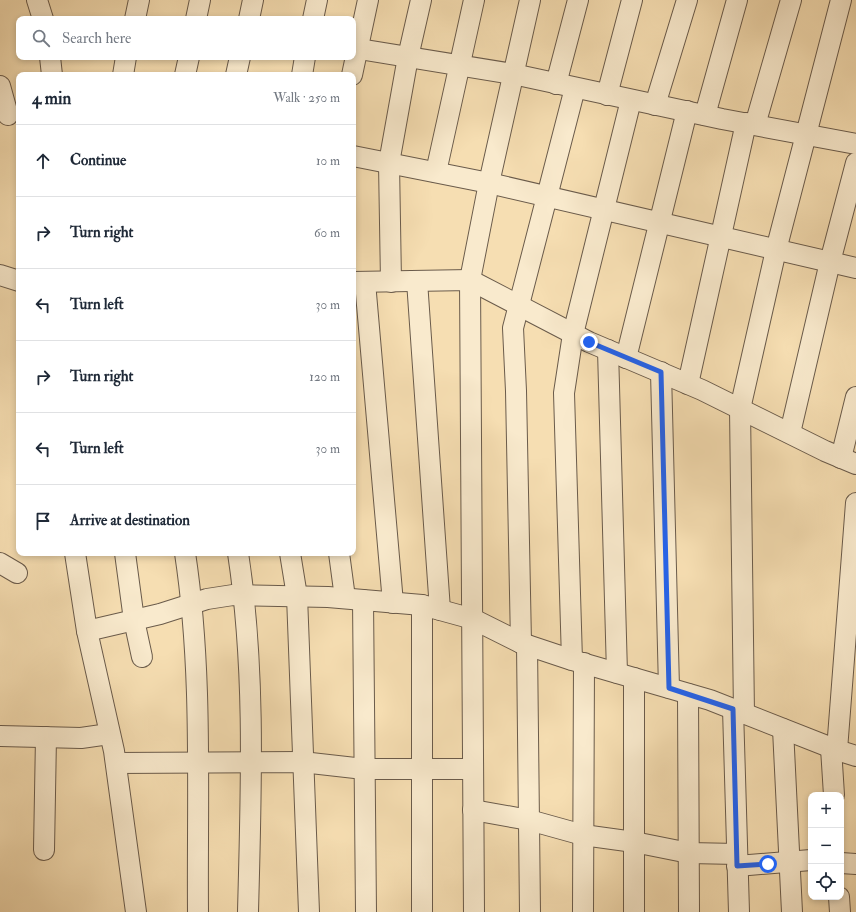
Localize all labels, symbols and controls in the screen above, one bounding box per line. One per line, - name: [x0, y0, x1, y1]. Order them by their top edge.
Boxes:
- search box: [16, 16, 356, 60]
- icon: search: [30, 27, 52, 49]
- text: Search here: [62, 29, 131, 48]
- text: 4 min: [32, 88, 71, 109]
- text: Walk · 250 m: [273, 90, 340, 106]
- icon: ahead: [32, 150, 54, 172]
- text: Continue: [70, 151, 126, 170]
- text: 10 m: [316, 153, 340, 169]
- icon: right: [32, 222, 54, 244]
- text: Turn right: [70, 223, 133, 242]
- text: 60 m: [314, 225, 340, 241]
- icon: left: [32, 294, 54, 316]
- text: Turn left: [70, 295, 124, 314]
- text: 30 m: [316, 297, 340, 313]
- route end: [580, 333, 598, 351]
- icon: right: [32, 366, 54, 388]
- text: Turn right: [70, 367, 133, 386]
- text: 120 m: [309, 369, 340, 385]
- icon: left: [32, 438, 54, 460]
- text: Turn left: [70, 439, 124, 458]
- text: 30 m: [316, 441, 340, 457]
- icon: arrive: [32, 510, 54, 532]
- text: Arrive at destination: [70, 511, 190, 530]
- map controls: [808, 792, 844, 900]
- button: +: [808, 792, 844, 828]
- button: −: [808, 828, 844, 864]
- route start: [759, 855, 777, 873]
- button: locate: [808, 864, 844, 900]

